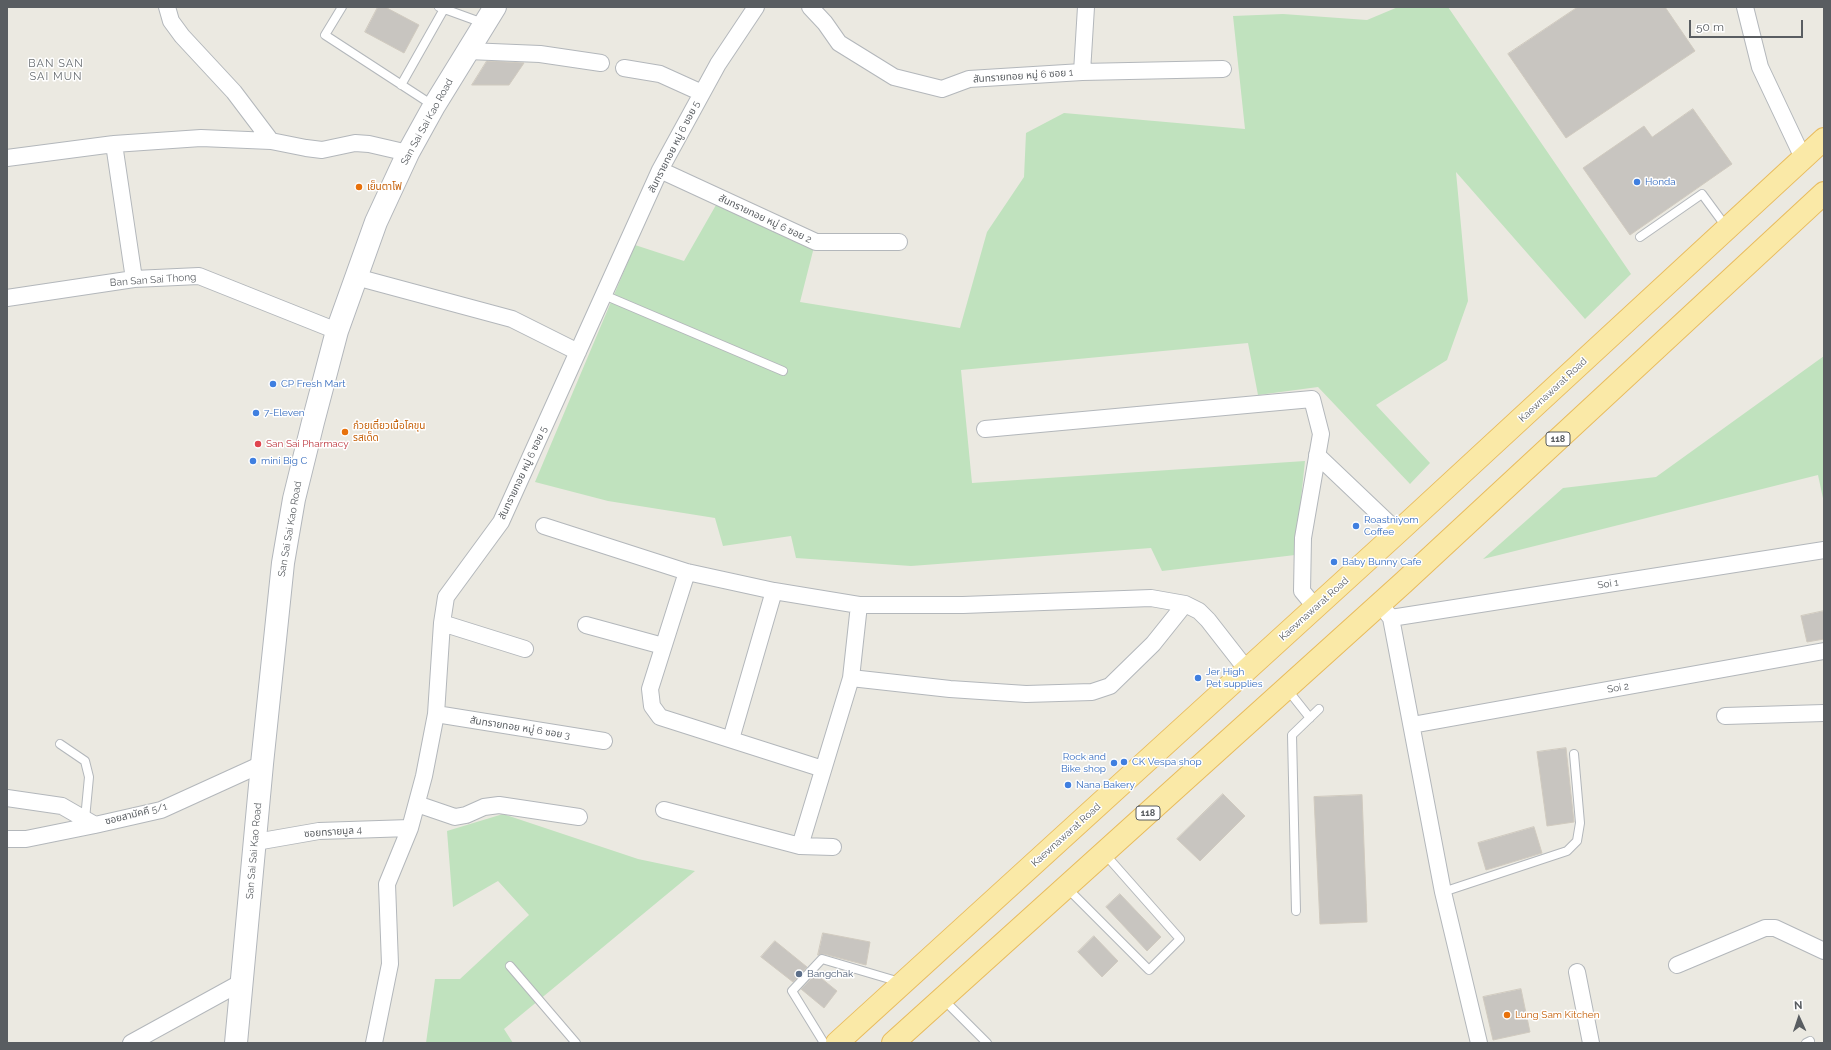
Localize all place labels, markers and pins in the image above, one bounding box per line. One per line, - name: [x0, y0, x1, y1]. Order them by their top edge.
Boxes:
- place label: Honda: [1645, 176, 1676, 188]
- marker: Honda: [1632, 177, 1642, 187]
- place label: เย็นตาโฟ: [367, 181, 402, 193]
- marker: เย็นตาโฟ: [354, 182, 364, 192]
- place label: CP Fresh Mart: [281, 378, 346, 390]
- marker: CP Fresh Mart: [268, 379, 278, 389]
- place label: 7-Eleven: [264, 407, 305, 419]
- marker: 7-Eleven: [251, 408, 261, 418]
- place label: ก๋วยเตี๋ยวเนื้อโคขุน รสเด็ด: [353, 420, 425, 444]
- marker: ก๋วยเตี๋ยวเนื้อโคขุน รสเด็ด: [340, 427, 350, 437]
- place label: San Sai Pharmacy: [266, 438, 349, 450]
- marker: San Sai Pharmacy: [253, 439, 263, 449]
- place label: mini Big C: [261, 455, 307, 467]
- marker: mini Big C: [248, 456, 258, 466]
- place label: Roastniyom Coffee: [1364, 514, 1418, 538]
- marker: Roastniyom Coffee: [1351, 521, 1361, 531]
- place label: Baby Bunny Cafe: [1342, 556, 1421, 568]
- marker: Baby Bunny Cafe: [1329, 557, 1339, 567]
- place label: Jer High Pet supplies: [1206, 666, 1263, 690]
- marker: Jer High Pet supplies: [1193, 673, 1203, 683]
- place label: Rock and Bike shop: [1061, 751, 1106, 774]
- place label: CK Vespa shop: [1132, 756, 1202, 768]
- marker: CK Vespa shop: [1119, 757, 1129, 767]
- marker: Rock and Bike shop: [1109, 758, 1119, 768]
- place label: Nana Bakery: [1076, 779, 1135, 791]
- marker: Nana Bakery: [1063, 780, 1073, 790]
- place label: Bangchak: [807, 968, 853, 980]
- marker: Bangchak: [794, 969, 804, 979]
- place label: Lung Sam Kitchen: [1515, 1009, 1599, 1021]
- marker: Lung Sam Kitchen: [1502, 1010, 1512, 1020]

